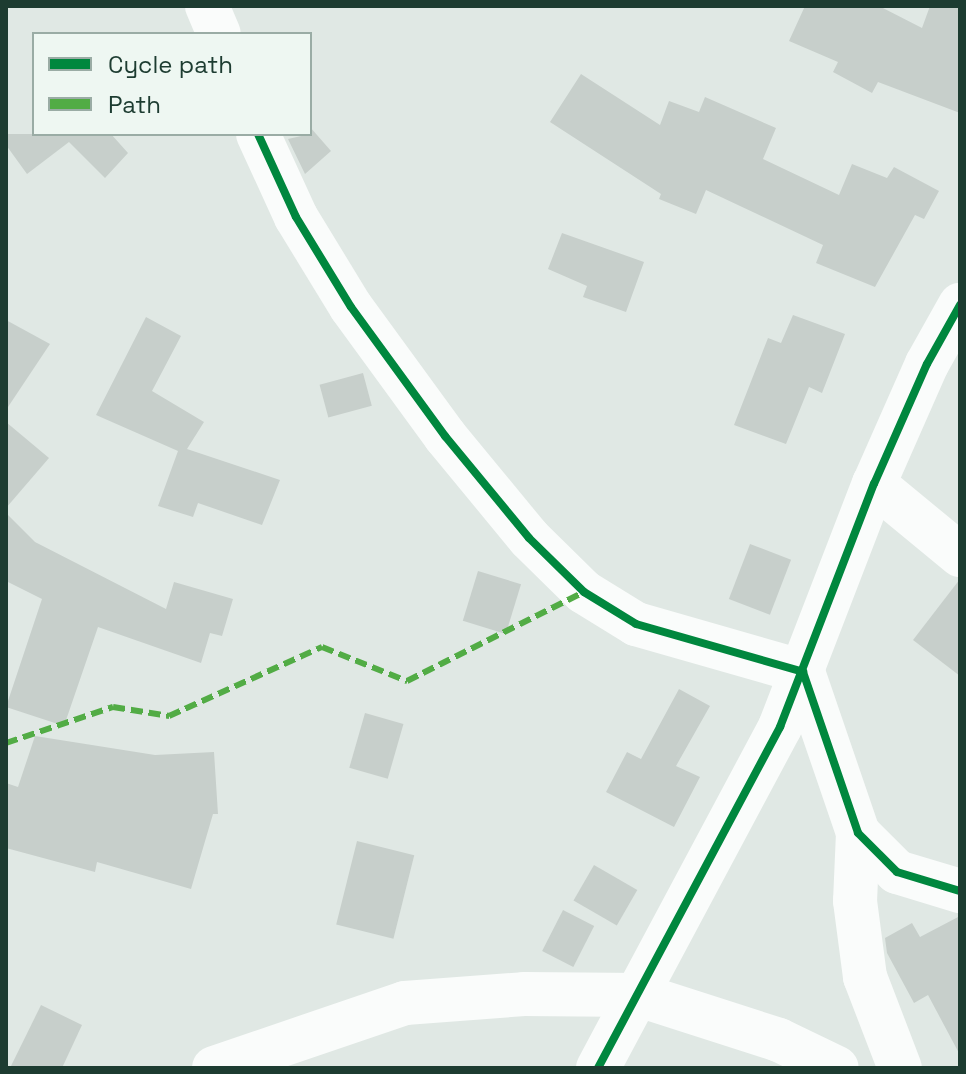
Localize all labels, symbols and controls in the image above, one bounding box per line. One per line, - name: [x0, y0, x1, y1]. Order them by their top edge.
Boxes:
- legend: [32, 32, 312, 136]
- text: Cycle path: [108, 49, 233, 80]
- text: Path: [108, 89, 161, 120]

